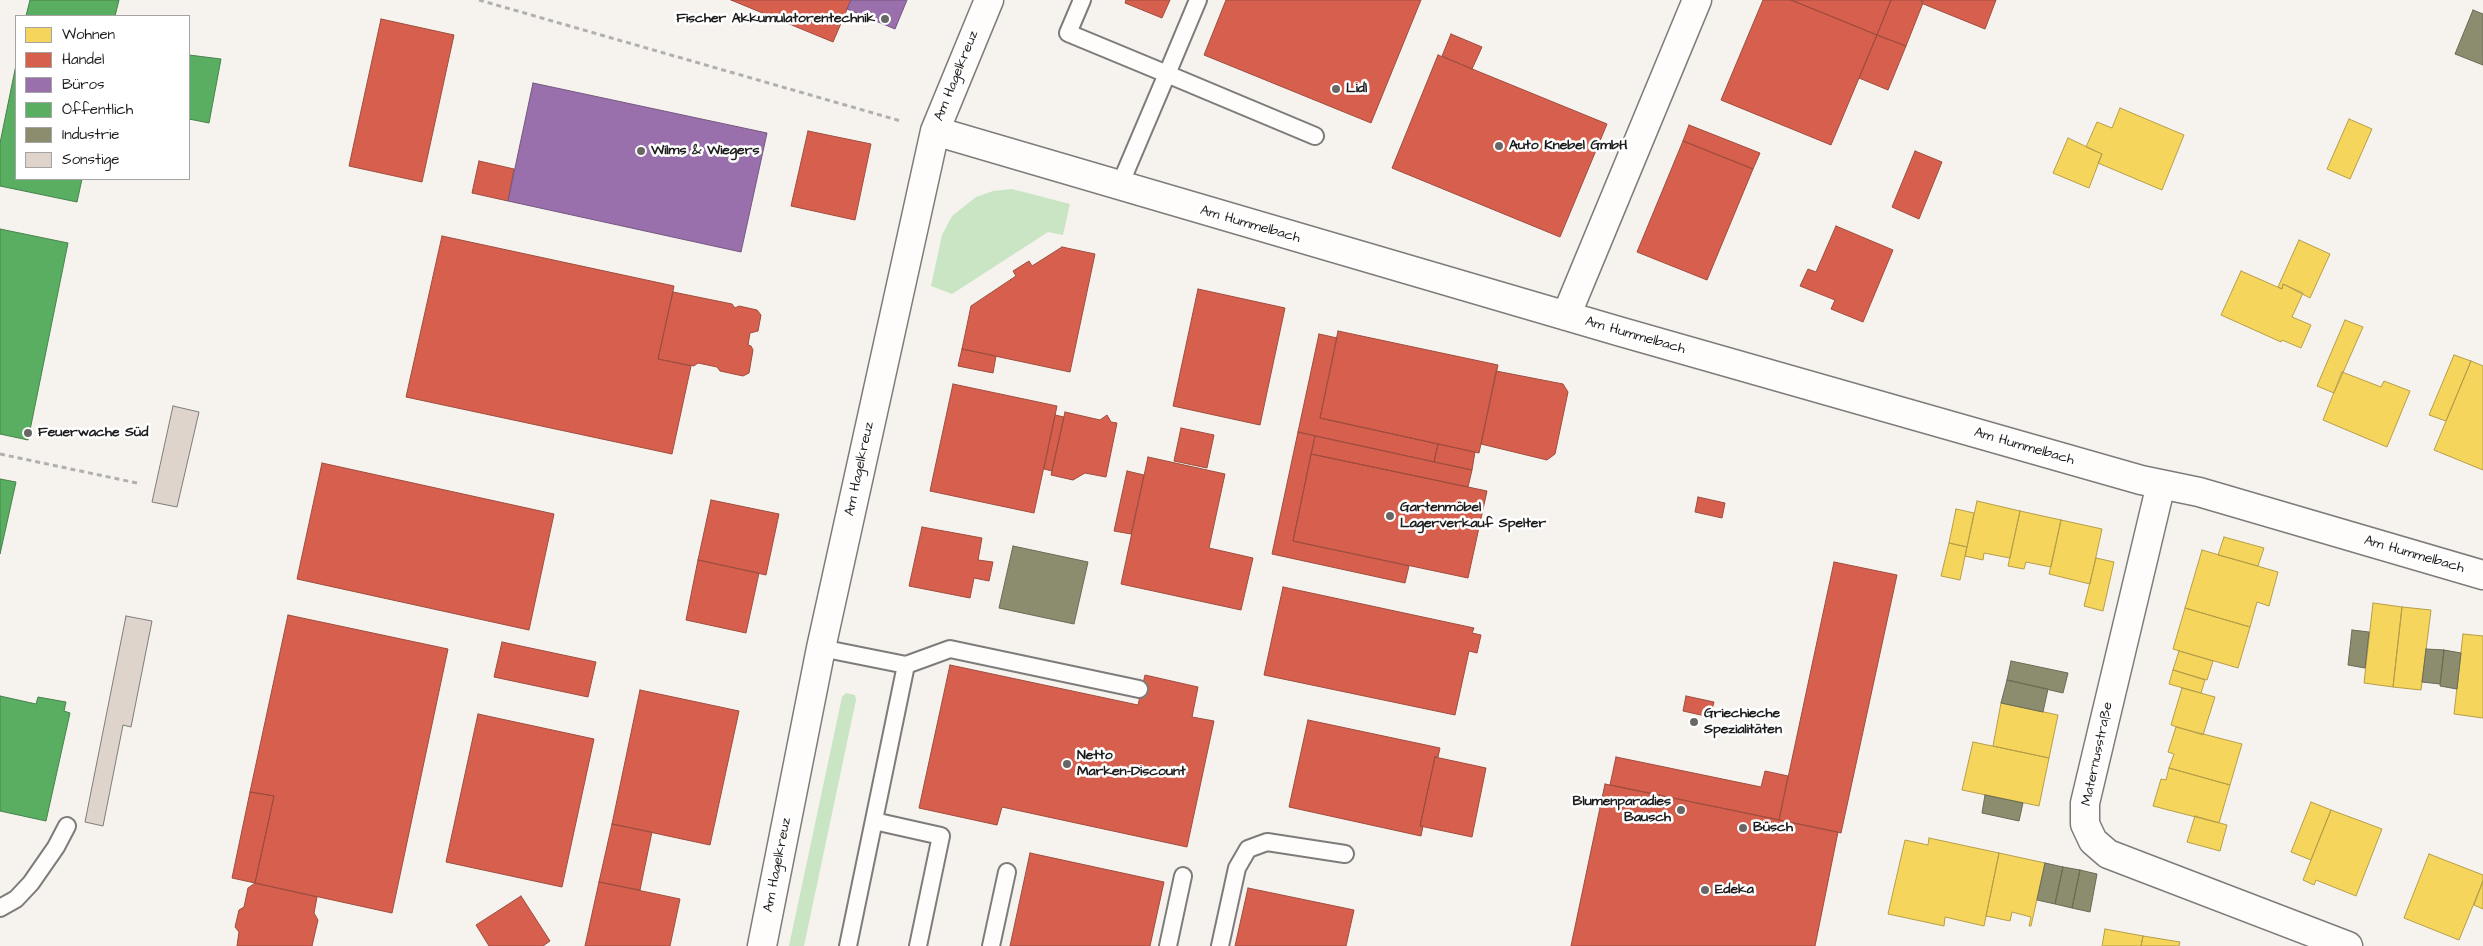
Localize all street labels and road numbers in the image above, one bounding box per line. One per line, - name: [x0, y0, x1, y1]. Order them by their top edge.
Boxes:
- street label: Am Hagelkreuz: [931, 28, 983, 124]
- street label: Am Hummelbach: [1198, 203, 1302, 247]
- street label: Am Hummelbach: [1583, 314, 1687, 358]
- street label: Am Hagelkreuz: [842, 420, 878, 518]
- street label: Am Hummelbach: [1972, 425, 2076, 469]
- street label: Am Hummelbach: [2362, 533, 2466, 577]
- street label: Maternusstraße: [2079, 700, 2117, 808]
- street label: Am Hagelkreuz: [761, 816, 795, 914]

